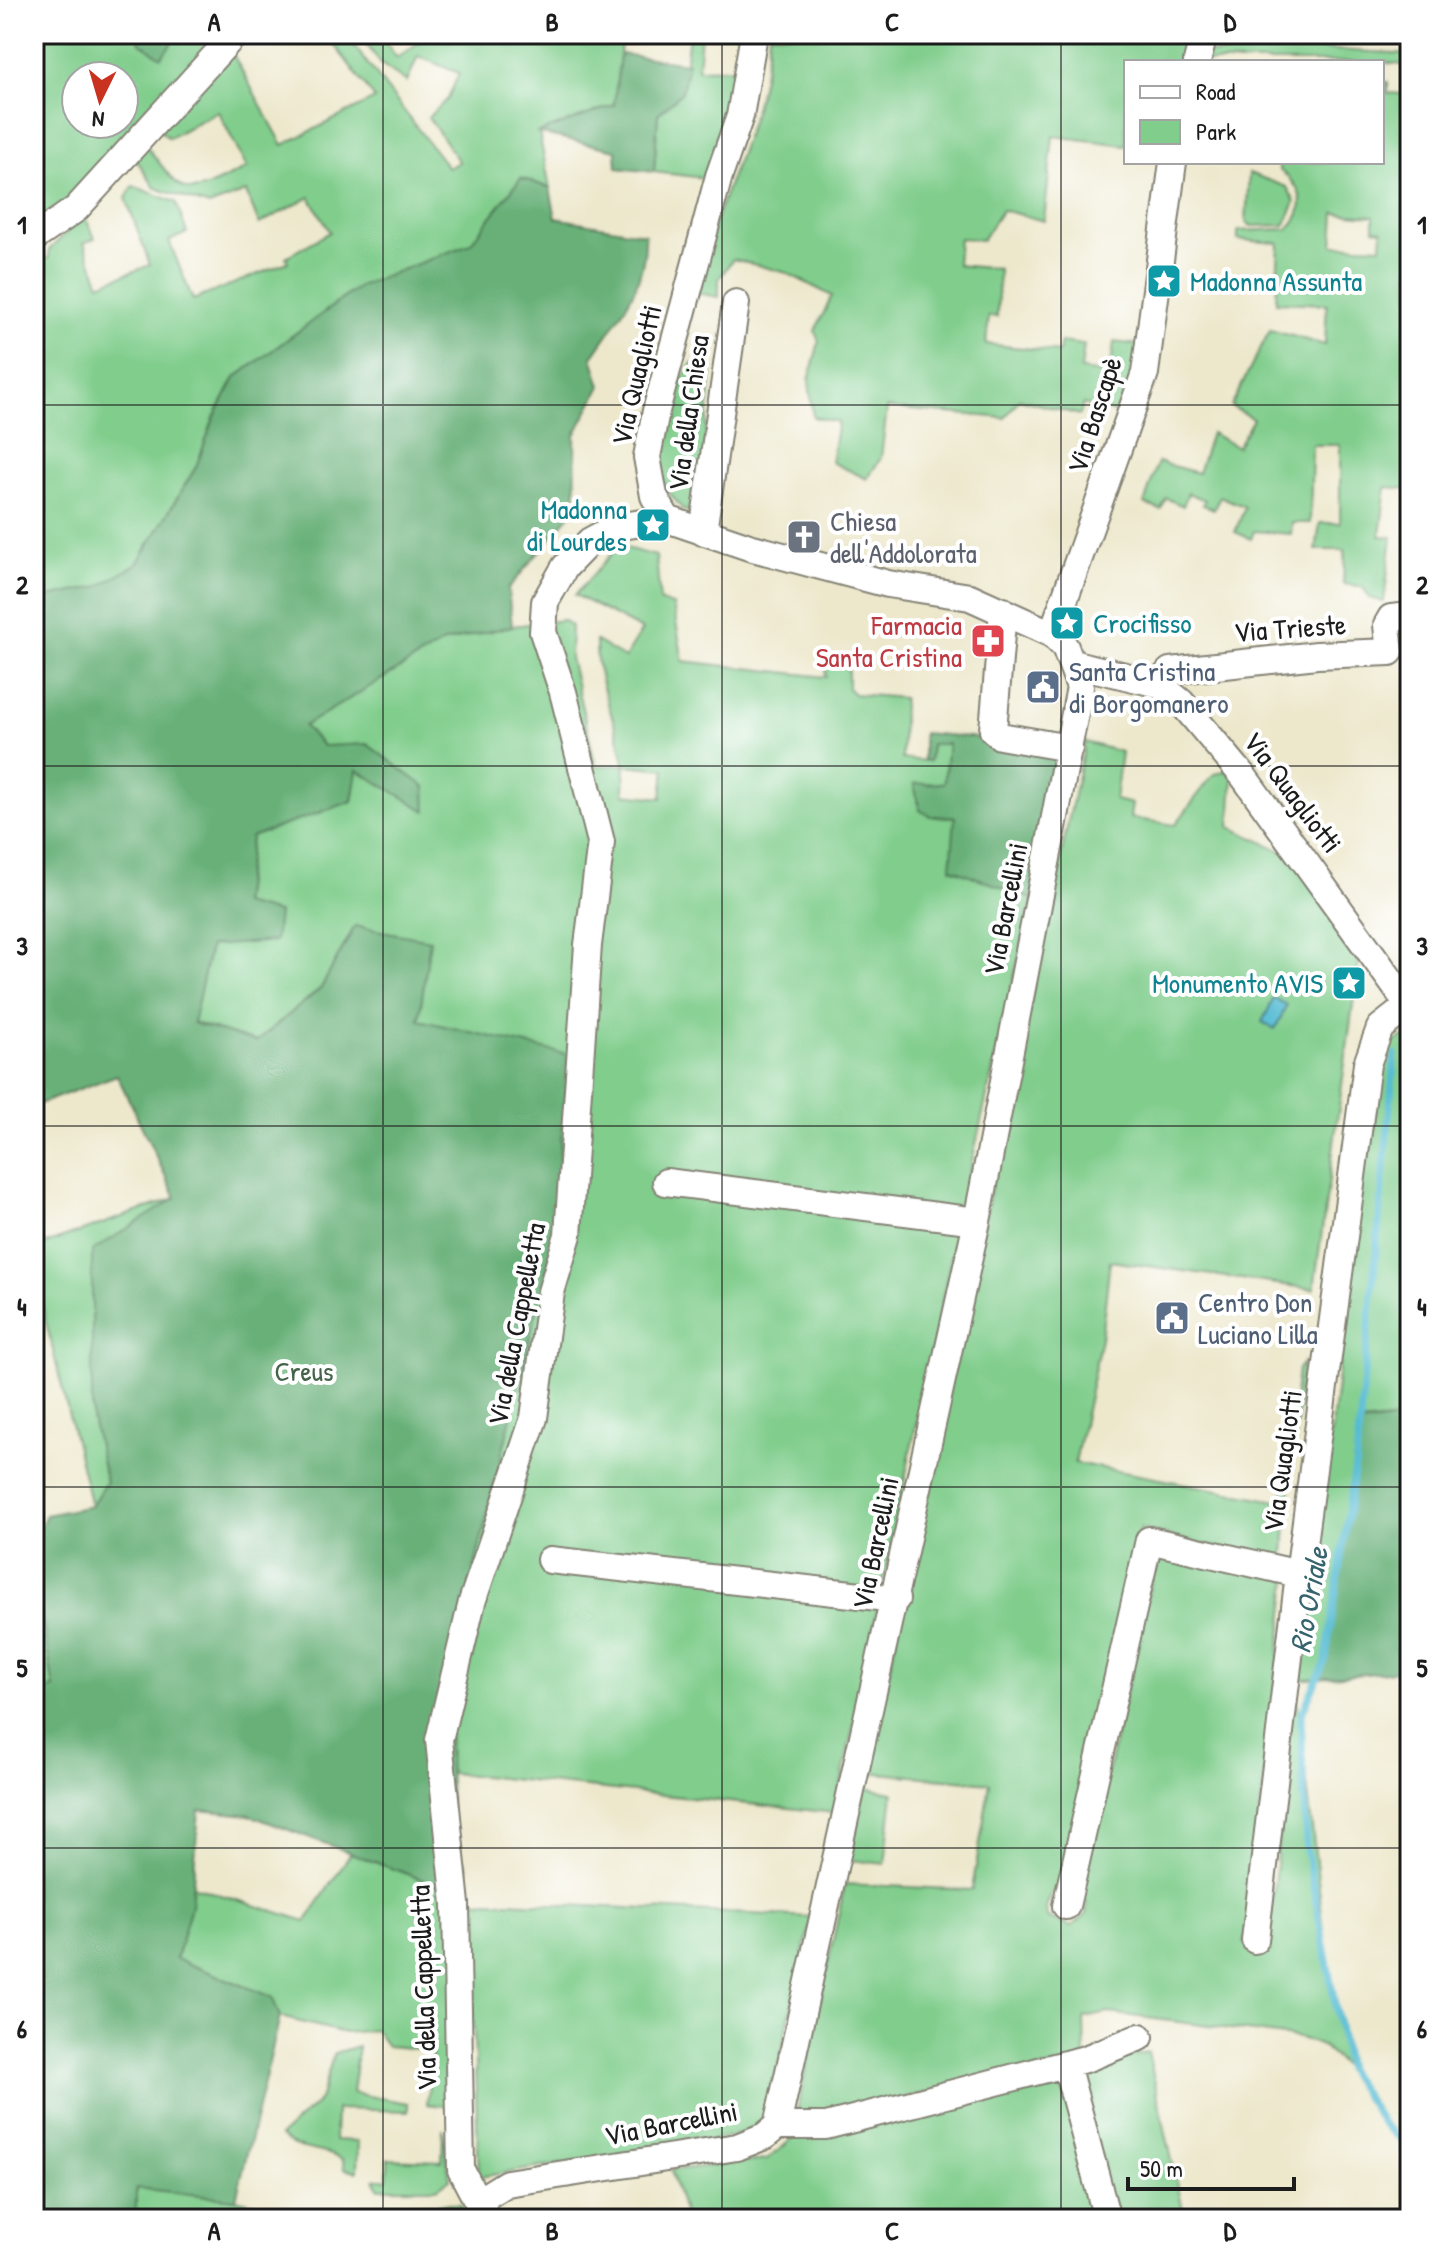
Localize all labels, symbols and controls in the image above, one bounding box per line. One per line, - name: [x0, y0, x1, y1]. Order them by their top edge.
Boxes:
- text: A: [208, 4, 221, 39]
- text: B: [545, 4, 559, 39]
- text: C: [885, 4, 899, 39]
- text: D: [1224, 4, 1237, 39]
- north arrow: [60, 60, 140, 140]
- legend: [1124, 60, 1384, 164]
- text: Road: [1196, 75, 1235, 107]
- text: N: [91, 104, 105, 135]
- text: Park: [1196, 115, 1236, 147]
- text: 1: [17, 207, 27, 242]
- text: 1: [1417, 207, 1427, 242]
- place icon: Madonna Assunta: [1145, 262, 1183, 300]
- place label: Madonna Assunta: [1190, 262, 1362, 300]
- street label: Via Quagliotti: [601, 301, 671, 449]
- street label: Via della Chiesa: [658, 332, 718, 494]
- street label: Via Bascapè: [1057, 352, 1131, 478]
- place label: Madonna di Lourdes: [527, 490, 627, 560]
- place label: Chiesa dell'Addolorata: [830, 502, 977, 572]
- place icon: Madonna di Lourdes: [634, 506, 672, 544]
- church icon: Chiesa dell'Addolorata: [785, 518, 823, 556]
- text: 2: [16, 567, 29, 602]
- text: 2: [1416, 567, 1429, 602]
- place icon: Crocifisso: [1048, 604, 1086, 642]
- place label: Crocifisso: [1093, 604, 1192, 642]
- street label: Via Trieste: [1233, 605, 1347, 651]
- place label: Farmacia Santa Cristina: [816, 606, 962, 676]
- pharmacy icon: Farmacia Santa Cristina: [969, 622, 1007, 660]
- place label: Santa Cristina di Borgomanero: [1069, 652, 1229, 722]
- public building icon: Santa Cristina di Borgomanero: [1024, 668, 1062, 706]
- street label: Via Quagliotti: [1235, 723, 1351, 861]
- street label: Via Barcellini: [974, 839, 1036, 979]
- text: 3: [16, 928, 28, 963]
- text: 3: [1416, 928, 1428, 963]
- place label: Monumento AVIS: [1152, 964, 1323, 1002]
- place icon: Monumento AVIS: [1330, 964, 1368, 1002]
- street label: Via della Cappelletta: [478, 1219, 554, 1429]
- place label: Centro Don Luciano Lilla: [1198, 1283, 1318, 1353]
- text: 4: [17, 1289, 27, 1324]
- text: 4: [1417, 1289, 1427, 1324]
- public building icon: Centro Don Luciano Lilla: [1153, 1299, 1191, 1337]
- park label: Creus: [274, 1352, 334, 1390]
- street label: Via Quagliotti: [1253, 1388, 1311, 1534]
- street label: Via Barcellini: [842, 1473, 908, 1613]
- water label: Rio Oriale: [1279, 1543, 1337, 1655]
- text: 5: [17, 1650, 28, 1685]
- text: 5: [1417, 1650, 1428, 1685]
- street label: Via della Cappelletta: [400, 1884, 446, 2092]
- text: 6: [17, 2011, 28, 2046]
- text: 6: [1417, 2011, 1428, 2046]
- street label: Via Barcellini: [601, 2092, 741, 2154]
- scale bar: [1128, 2141, 1294, 2191]
- text: 50 m: [1140, 2152, 1183, 2184]
- text: A: [208, 2213, 221, 2248]
- text: B: [545, 2213, 559, 2248]
- text: C: [885, 2213, 899, 2248]
- text: D: [1224, 2213, 1237, 2248]

